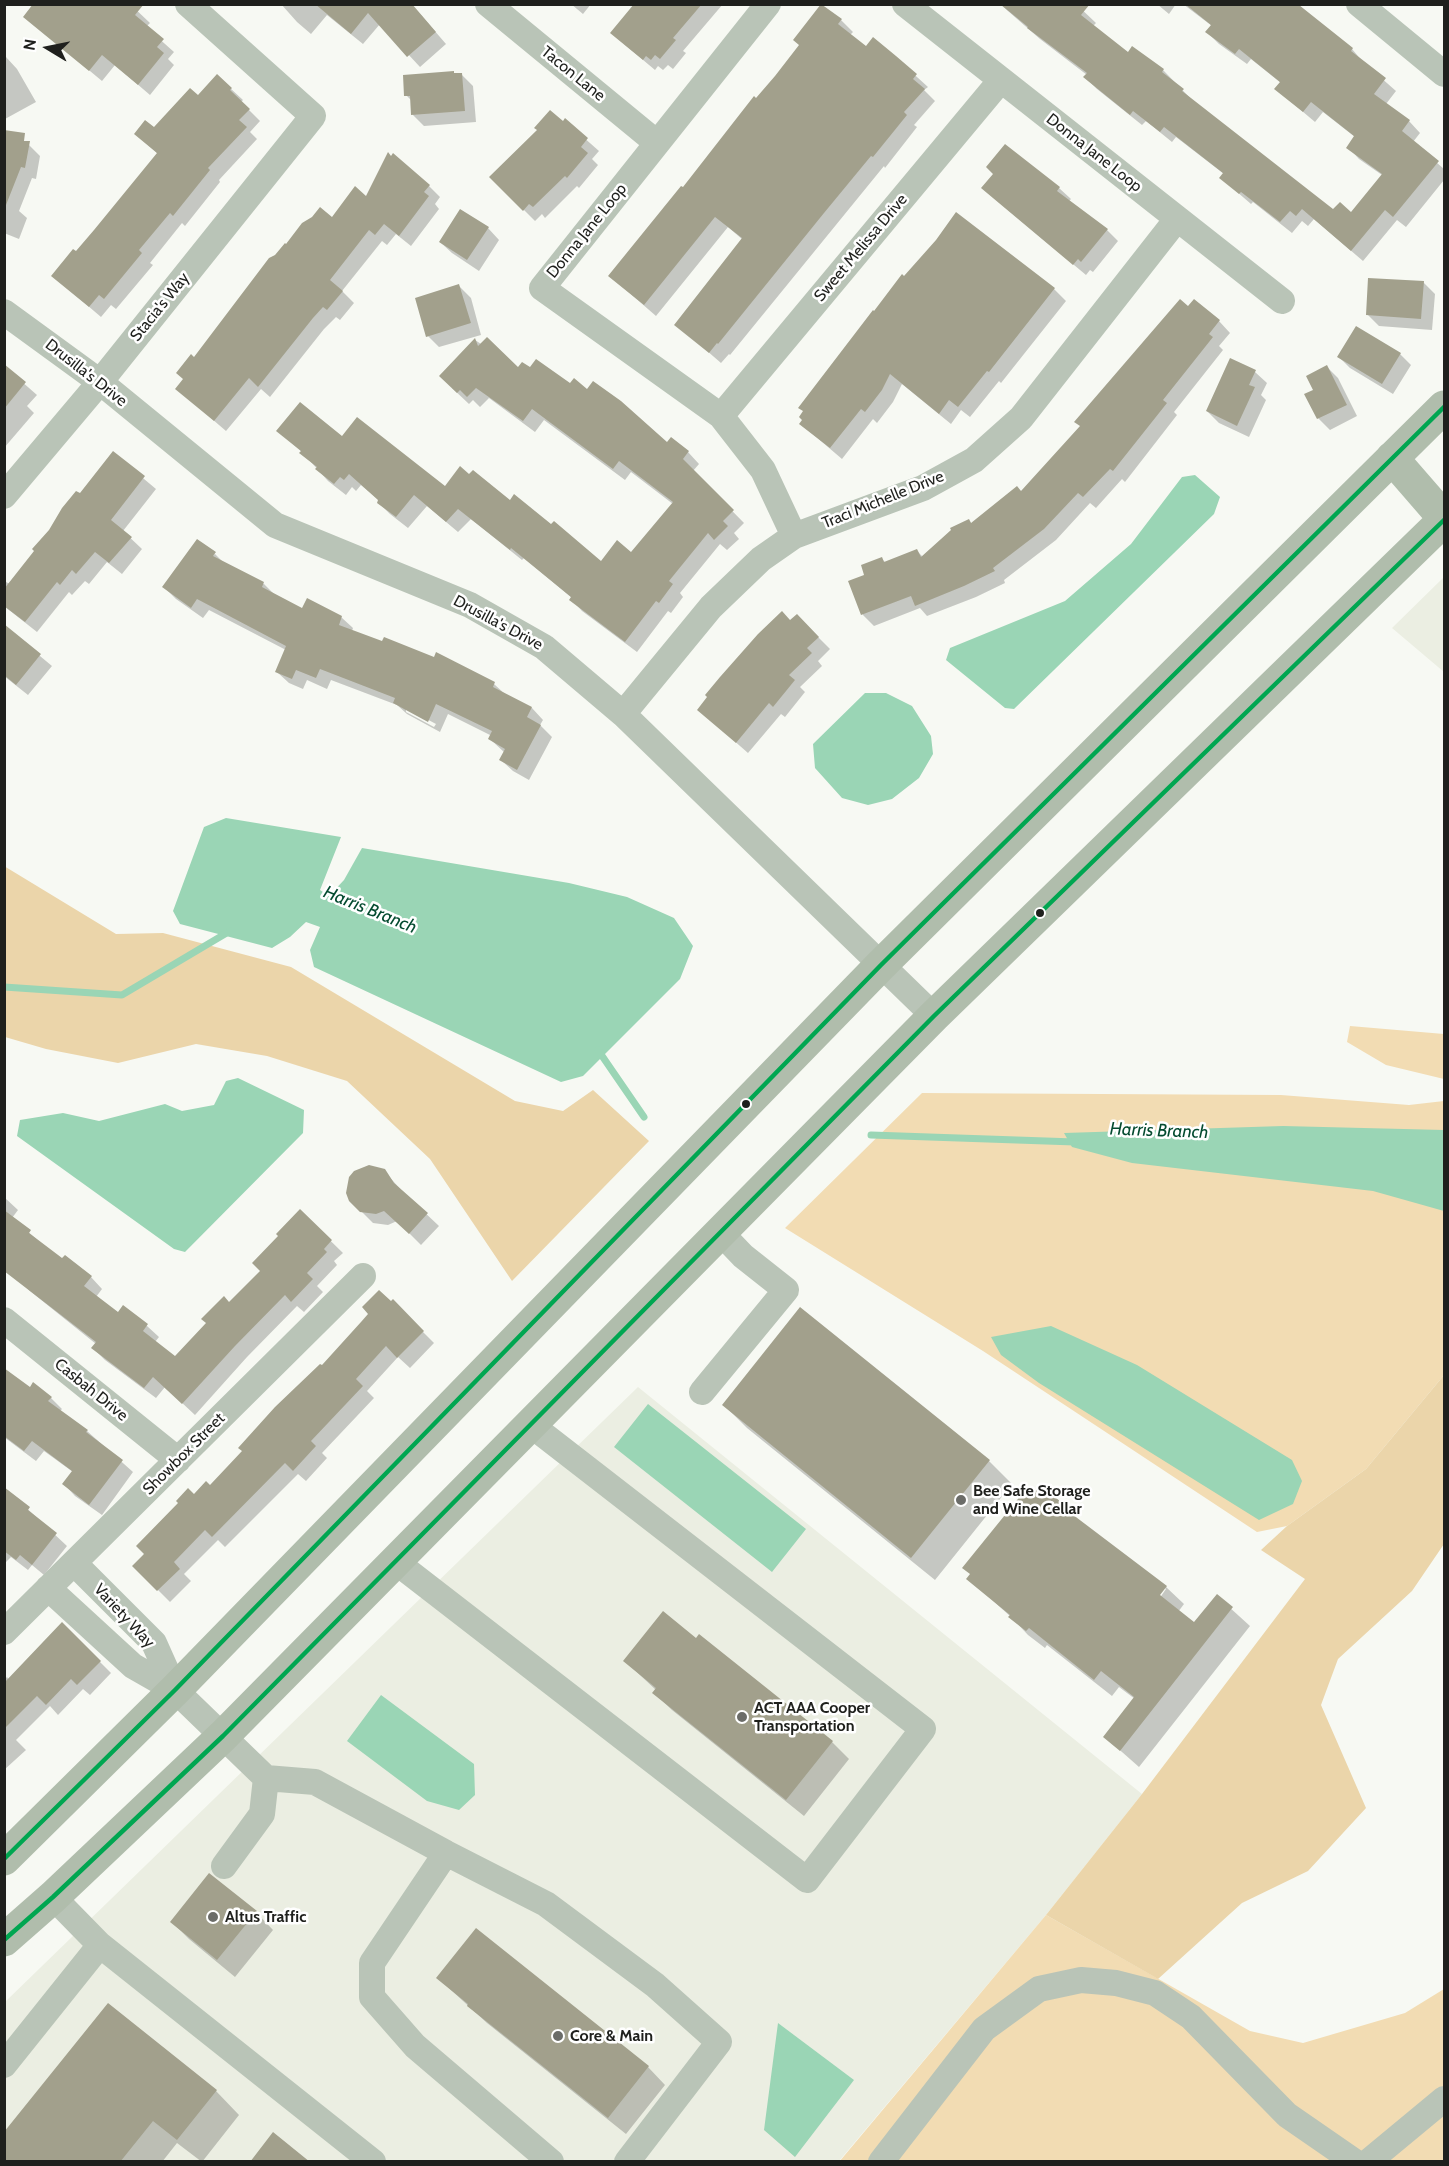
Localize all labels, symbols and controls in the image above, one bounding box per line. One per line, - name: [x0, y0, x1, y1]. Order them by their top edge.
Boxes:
- north arrow: [18, 18, 78, 78]
- text: N: [19, 38, 40, 52]
- street label: Tacon Lane: [537, 42, 609, 106]
- street label: Donna Jane Loop: [1042, 110, 1146, 196]
- street label: Donna Jane Loop: [543, 180, 631, 282]
- street label: Sweet Melissa Drive: [810, 190, 912, 306]
- street label: Stacia's Way: [126, 269, 194, 345]
- street label: Drusilla's Drive: [41, 335, 131, 411]
- street label: Traci Michelle Drive: [819, 467, 947, 533]
- street label: Drusilla's Drive: [450, 591, 546, 655]
- water label: Harris Branch: [320, 882, 420, 938]
- unlabelled marker: [1034, 907, 1046, 919]
- unlabelled marker: [740, 1098, 752, 1110]
- water label: Harris Branch: [1109, 1118, 1209, 1144]
- street label: Casbah Drive: [50, 1355, 132, 1425]
- street label: Showbox Street: [139, 1409, 229, 1499]
- place label: Bee Safe Storage and Wine Cellar: [973, 1481, 1091, 1519]
- marker: Bee Safe Storage and Wine Cellar: [954, 1493, 968, 1507]
- street label: Variety Way: [90, 1580, 158, 1652]
- place label: ACT AAA Cooper Transportation: [754, 1698, 870, 1736]
- marker: ACT AAA Cooper Transportation: [735, 1710, 749, 1724]
- place label: Altus Traffic: [225, 1907, 306, 1927]
- marker: Altus Traffic: [206, 1910, 220, 1924]
- place label: Core & Main: [570, 2026, 653, 2046]
- marker: Core & Main: [551, 2029, 565, 2043]

